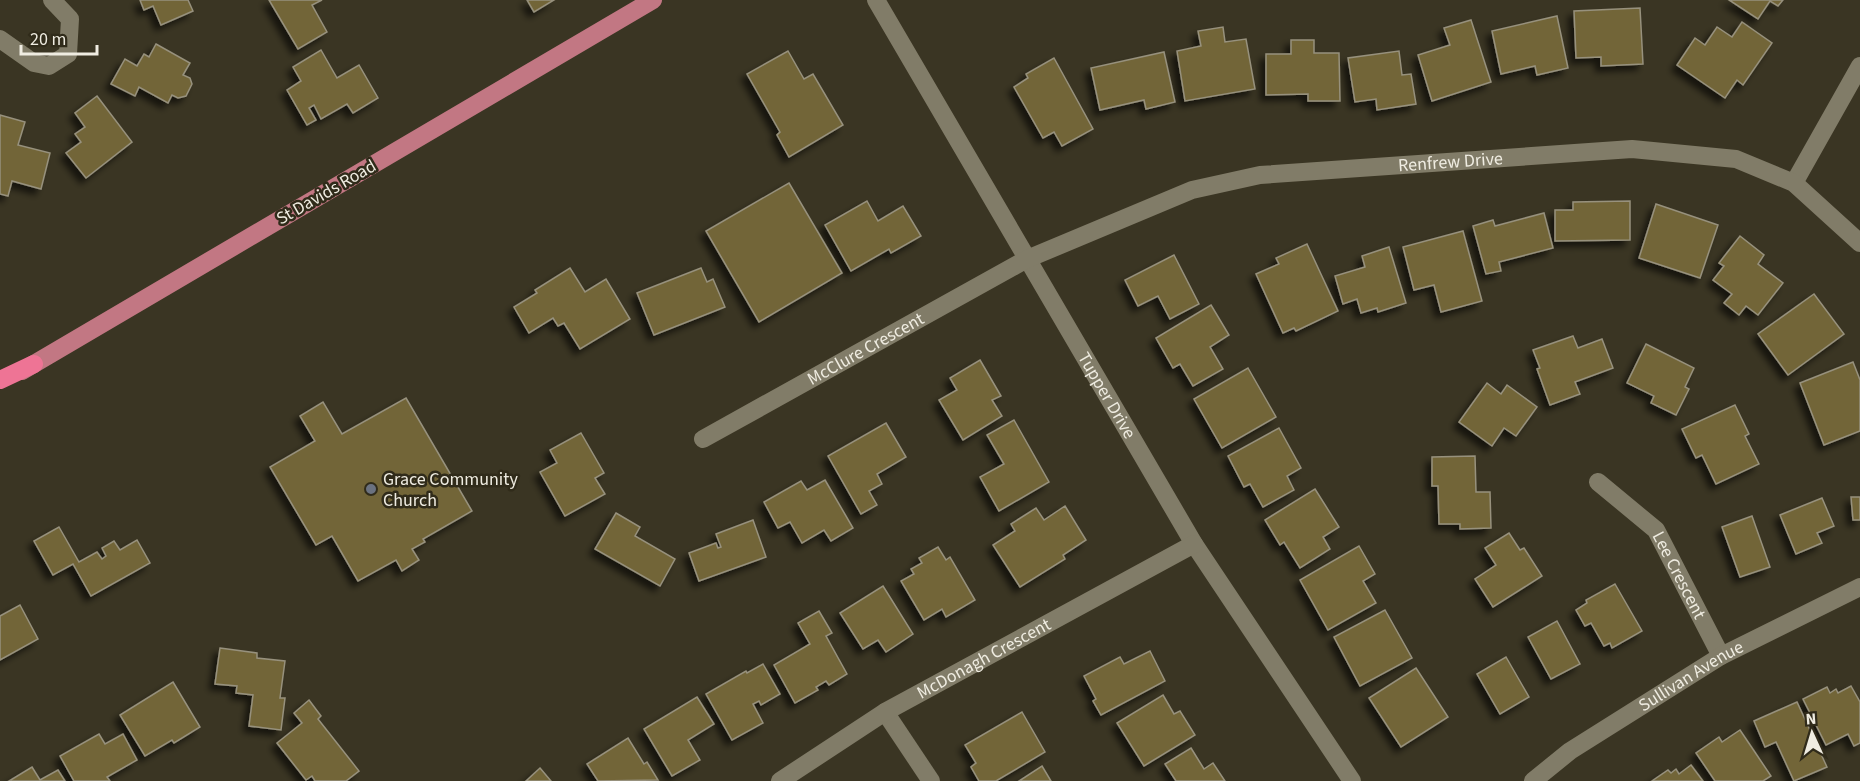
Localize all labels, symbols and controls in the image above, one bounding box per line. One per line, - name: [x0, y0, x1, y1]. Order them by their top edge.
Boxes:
- scale bar: [21, 18, 98, 56]
- text: 20 m: [30, 27, 66, 52]
- street label: Renfrew Drive: [1397, 146, 1504, 178]
- street label: St Davids Road: [272, 154, 381, 231]
- street label: McClure Crescent: [803, 307, 929, 392]
- street label: Tupper Drive: [1072, 348, 1142, 444]
- place label: Grace Community Church: [383, 467, 518, 513]
- marker: Grace Community Church: [364, 482, 378, 496]
- street label: Lee Crescent: [1646, 527, 1712, 624]
- street label: McDonagh Crescent: [912, 612, 1055, 705]
- street label: Sullivan Avenue: [1634, 635, 1748, 718]
- north arrow: [1782, 703, 1842, 763]
- text: N: [1805, 708, 1817, 730]

